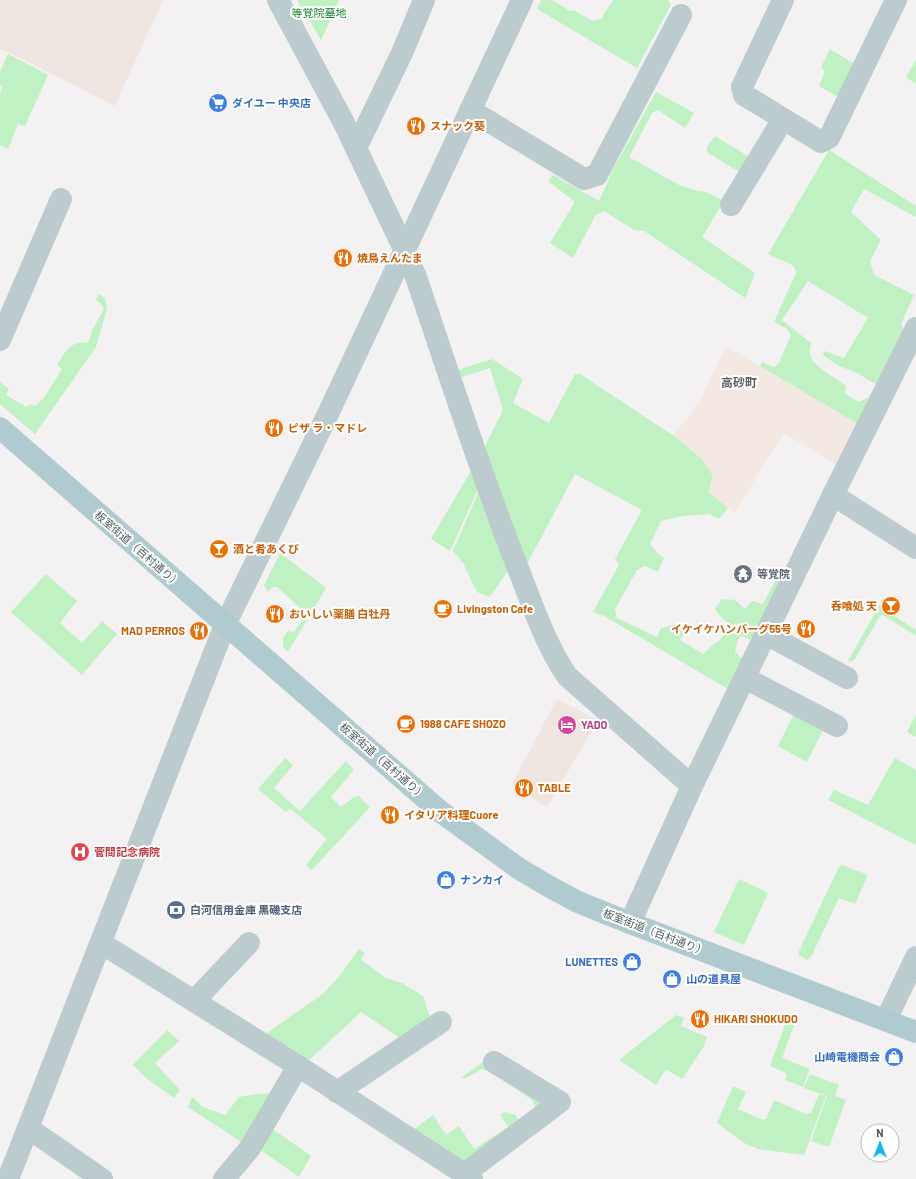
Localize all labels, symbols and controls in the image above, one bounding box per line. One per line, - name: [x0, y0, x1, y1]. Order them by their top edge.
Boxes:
- park label: 等覚院墓地: [292, 6, 347, 19]
- supermarket icon: ダイユー 中央店: [207, 92, 229, 114]
- place label: ダイユー 中央店: [232, 96, 311, 109]
- restaurant icon: スナック葵: [405, 115, 427, 137]
- place label: スナック葵: [430, 119, 485, 132]
- restaurant icon: 焼鳥えんたま: [332, 247, 354, 269]
- place label: 焼鳥えんたま: [357, 251, 423, 264]
- district label: 高砂町: [721, 375, 757, 389]
- restaurant icon: ピザ ラ・マドレ: [263, 417, 285, 439]
- place label: ピザ ラ・マドレ: [288, 421, 367, 434]
- street label: 板室街道（百村通り）: [93, 508, 184, 590]
- bar icon: 酒と肴あくび: [208, 538, 230, 560]
- place label: 酒と肴あくび: [233, 542, 299, 555]
- temple icon: 等覚院: [732, 563, 754, 585]
- place label: 等覚院: [757, 567, 790, 580]
- bar icon: 呑喰処 天: [880, 595, 902, 617]
- cafe icon: Livingston Cafe: [432, 598, 454, 620]
- place label: 呑喰処 天: [831, 599, 877, 612]
- place label: Livingston Cafe: [457, 602, 533, 615]
- restaurant icon: おいしい薬膳 白牡丹: [264, 603, 286, 625]
- place label: おいしい薬膳 白牡丹: [289, 607, 390, 620]
- restaurant icon: イケイケハンバーグ55号: [795, 618, 817, 640]
- restaurant icon: MAD PERROS: [188, 620, 210, 642]
- place label: イケイケハンバーグ55号: [671, 622, 792, 635]
- place label: MAD PERROS: [121, 624, 185, 637]
- cafe icon: 1988 CAFE SHOZO: [395, 713, 417, 735]
- hotel icon: YADO: [556, 714, 578, 736]
- place label: 1988 CAFE SHOZO: [420, 717, 506, 730]
- place label: YADO: [581, 718, 608, 731]
- street label: 板室街道（百村通り）: [338, 720, 429, 802]
- restaurant icon: TABLE: [513, 777, 535, 799]
- place label: TABLE: [538, 781, 571, 794]
- restaurant icon: イタリア料理Cuore: [379, 804, 401, 826]
- place label: イタリア料理Cuore: [404, 808, 498, 821]
- hospital icon: 菅間記念病院: [69, 841, 91, 863]
- place label: 菅間記念病院: [94, 845, 160, 858]
- shop icon: ナンカイ: [435, 869, 457, 891]
- place label: ナンカイ: [460, 873, 504, 886]
- bank icon: 白河信用金庫 黒磯支店: [165, 899, 187, 921]
- place label: 白河信用金庫 黒磯支店: [190, 903, 302, 916]
- street label: 板室街道（百村通り）: [602, 906, 709, 957]
- shop icon: LUNETTES: [621, 951, 643, 973]
- place label: LUNETTES: [565, 955, 618, 968]
- shop icon: 山の道具屋: [661, 968, 683, 990]
- place label: 山の道具屋: [686, 972, 741, 985]
- restaurant icon: HIKARI SHOKUDO: [689, 1008, 711, 1030]
- place label: HIKARI SHOKUDO: [714, 1012, 798, 1025]
- shop icon: 山崎電機商会: [883, 1046, 905, 1068]
- place label: 山崎電機商会: [814, 1050, 880, 1063]
- north arrow: [860, 1123, 900, 1163]
- text: N: [876, 1126, 884, 1139]

